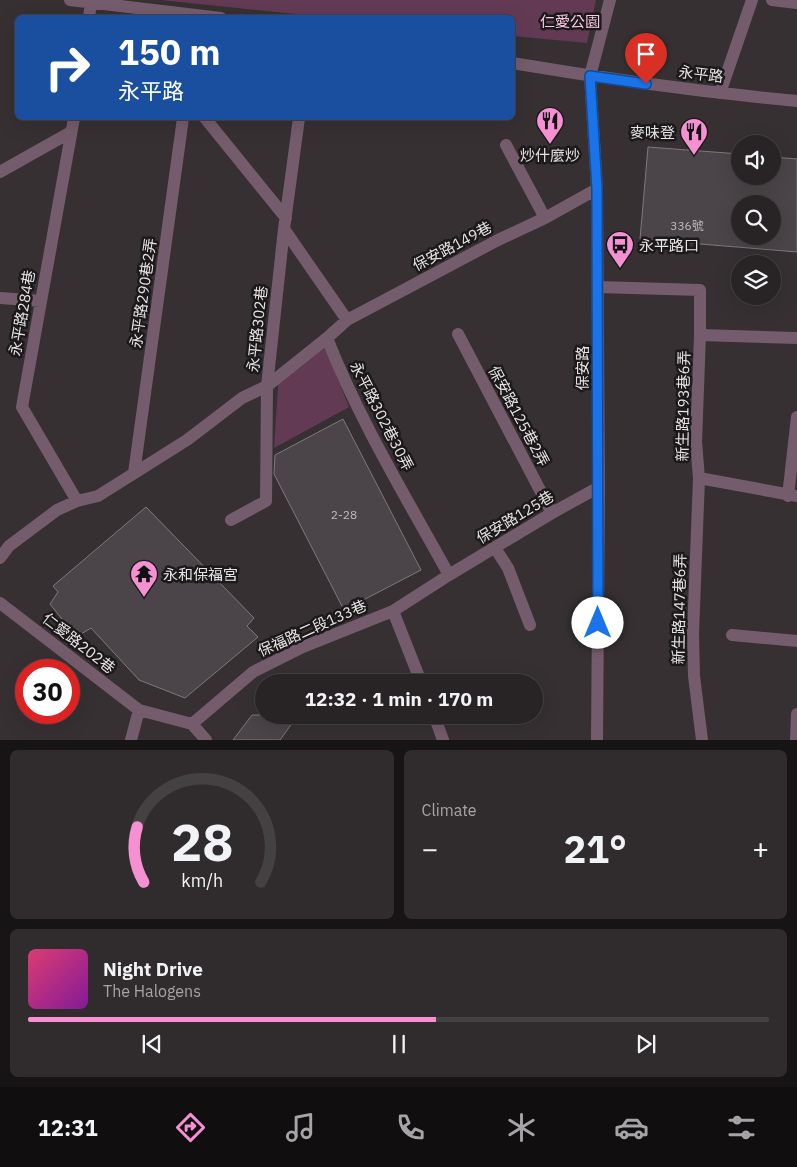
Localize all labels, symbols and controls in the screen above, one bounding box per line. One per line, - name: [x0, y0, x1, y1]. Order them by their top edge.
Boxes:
- park label: 仁愛公園: [540, 12, 600, 31]
- text: 150 m: [118, 29, 221, 75]
- pin: [625, 33, 667, 84]
- icon: right: [35, 35, 100, 100]
- icon: arrive: [632, 40, 660, 68]
- street label: 永平路: [678, 62, 724, 86]
- text: 永平路: [118, 76, 184, 105]
- restaurant icon: 炒什麼炒: [535, 106, 565, 145]
- restaurant icon: 麥味登: [679, 117, 709, 156]
- place label: 麥味登: [630, 123, 675, 142]
- map controls: [731, 135, 781, 305]
- button: sound: [731, 135, 781, 185]
- place label: 炒什麼炒: [520, 146, 580, 165]
- button: search: [731, 195, 781, 245]
- street label: 保安路149巷: [409, 217, 495, 275]
- house number: 336號: [670, 218, 704, 233]
- bus stop icon: 永平路口: [605, 230, 635, 269]
- place label: 永平路口: [639, 236, 699, 255]
- street label: 永平路290巷2弄: [126, 237, 160, 349]
- button: layers: [731, 255, 781, 305]
- street label: 永平路284巷: [5, 269, 39, 357]
- street label: 永平路302巷: [243, 285, 271, 373]
- street label: 保安路: [573, 345, 592, 391]
- street label: 新生路193巷6弄: [673, 350, 693, 462]
- street label: 永平路302巷30弄: [346, 358, 418, 474]
- street label: 保安路125巷2弄: [485, 363, 553, 469]
- street label: 保安路125巷: [473, 486, 557, 548]
- house number: 2-28: [331, 507, 357, 522]
- street label: 新生路147巷6弄: [669, 553, 689, 665]
- temple icon: 永和保福宮: [129, 559, 159, 598]
- place label: 永和保福宮: [163, 565, 238, 584]
- street label: 保福路二段133巷: [255, 596, 369, 660]
- position arrow: [571, 596, 623, 648]
- street label: 仁愛路202巷: [39, 609, 119, 677]
- speed limit sign: 30: [15, 659, 80, 724]
- text: 12:32 · 1 min · 170 m: [305, 687, 493, 711]
- text: Climate: [422, 800, 477, 820]
- text: 28: [171, 808, 233, 875]
- text: 21°: [564, 824, 627, 873]
- text: −: [422, 830, 438, 867]
- text: +: [752, 830, 769, 867]
- text: km/h: [181, 869, 223, 892]
- text: Night Drive: [103, 957, 203, 981]
- text: The Halogens: [103, 981, 201, 1001]
- icon: previous: [138, 1030, 166, 1058]
- icon: pause: [385, 1030, 413, 1058]
- icon: next: [632, 1030, 660, 1058]
- icon: directions: [173, 1110, 208, 1145]
- icon: music: [283, 1110, 318, 1145]
- icon: phone: [393, 1110, 428, 1145]
- icon: climate: [504, 1110, 539, 1145]
- icon: car: [614, 1110, 649, 1145]
- icon: filters: [724, 1110, 759, 1145]
- text: 12:31: [38, 1113, 98, 1142]

